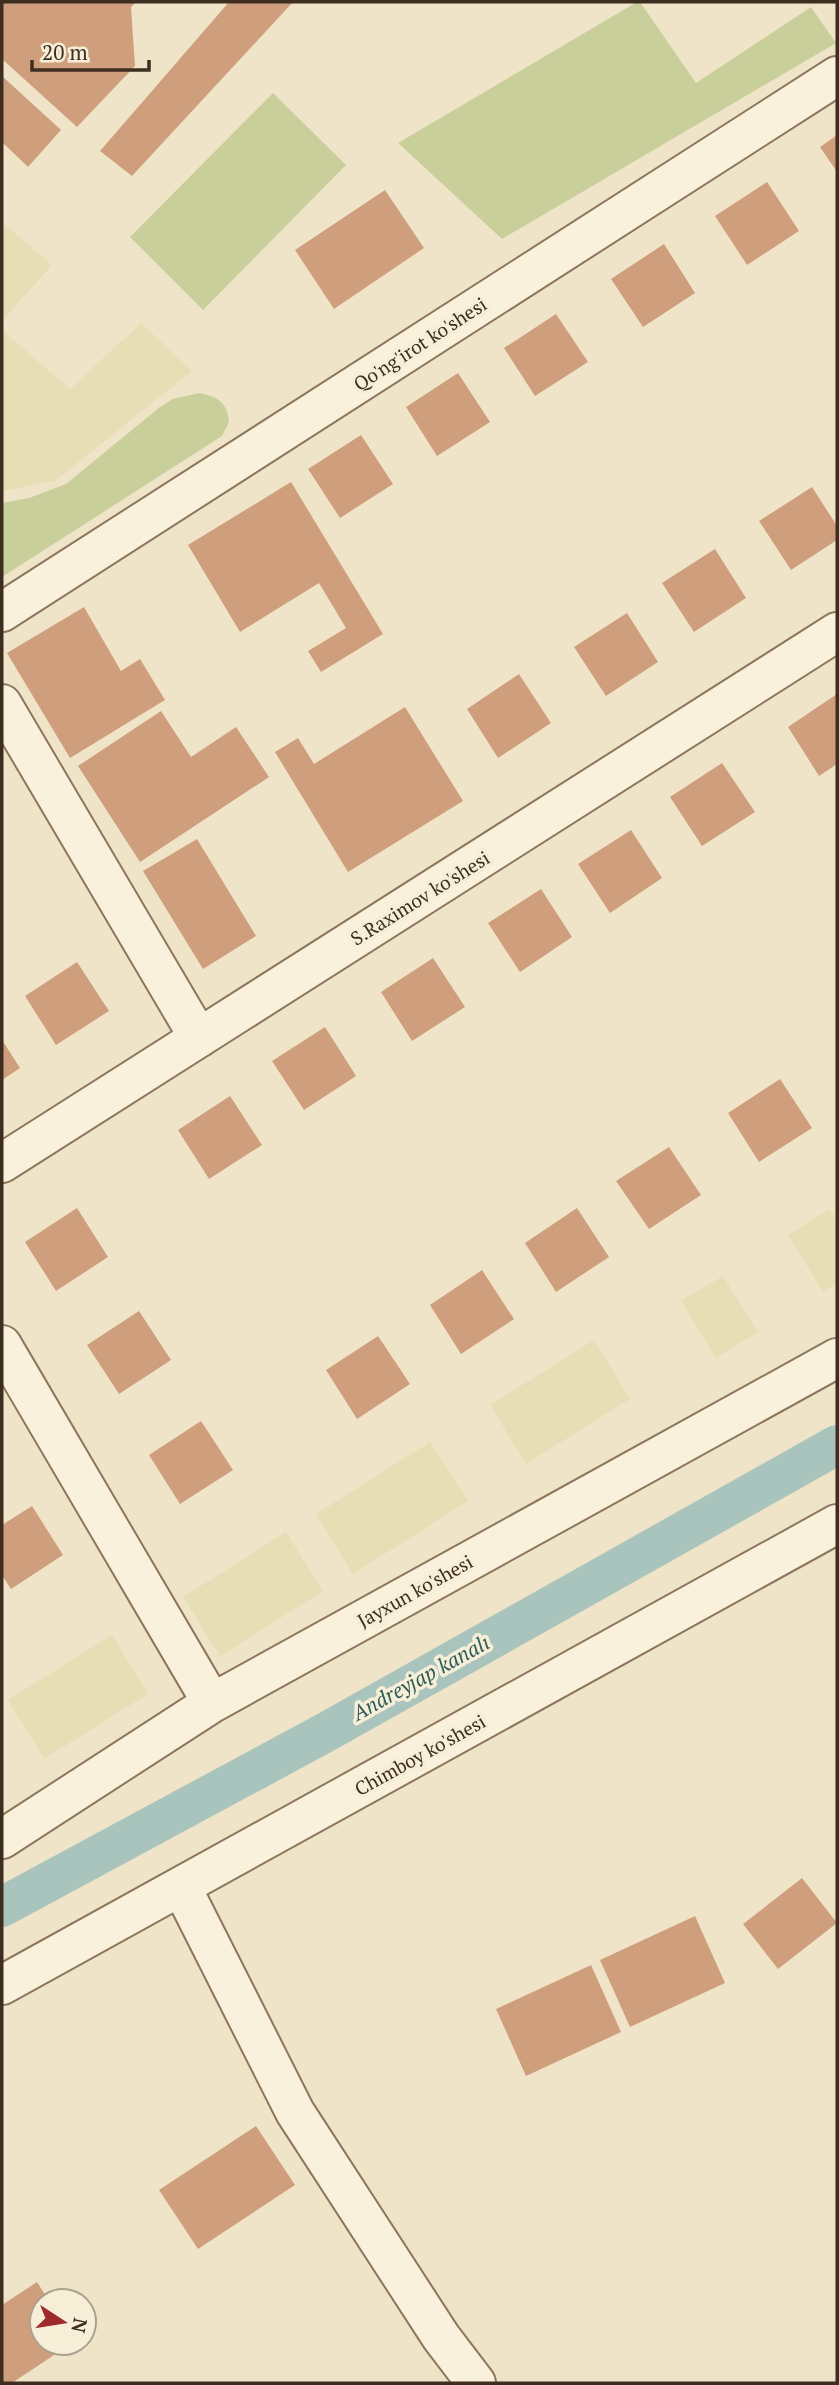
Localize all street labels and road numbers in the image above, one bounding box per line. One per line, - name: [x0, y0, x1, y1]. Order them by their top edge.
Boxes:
- street label: Qo'ng'irot ko'shesi: [348, 291, 491, 396]
- street label: S.Raximov ko'shesi: [345, 845, 494, 950]
- street label: Jayxun ko'shesi: [353, 1549, 477, 1633]
- street label: Chimboy ko'shesi: [350, 1708, 490, 1801]

